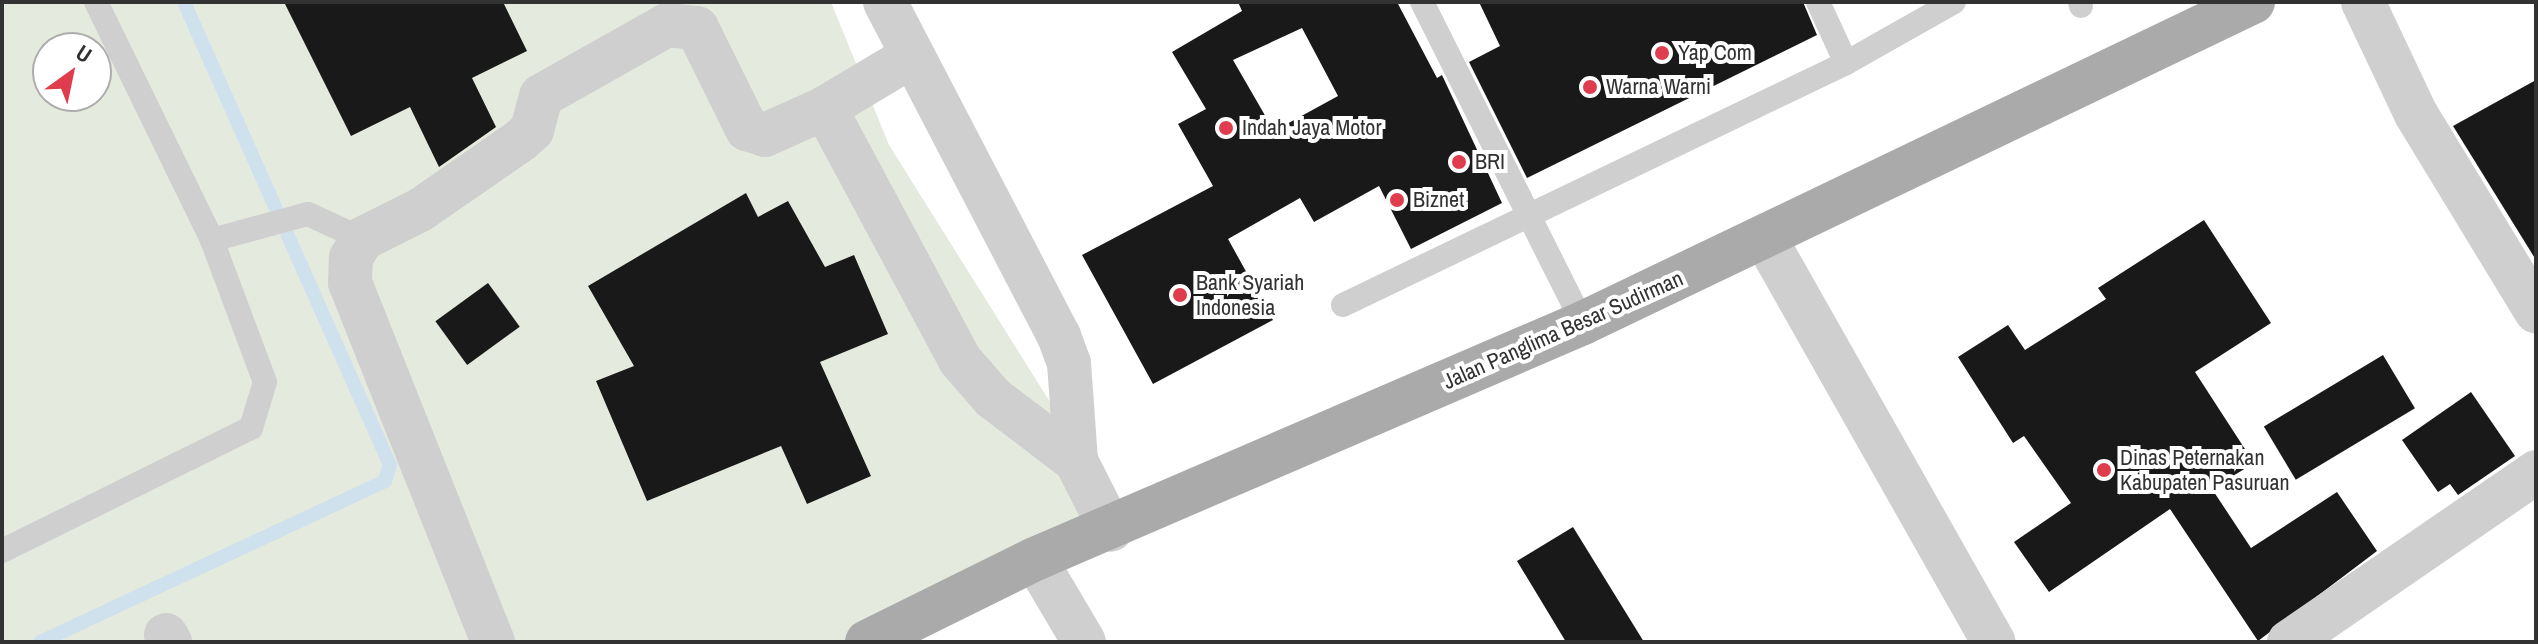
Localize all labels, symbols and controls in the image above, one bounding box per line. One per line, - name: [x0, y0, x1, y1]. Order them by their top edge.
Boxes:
- north arrow: [32, 32, 112, 112]
- text: U: [70, 37, 98, 70]
- place label: Yap Com: [1678, 40, 1752, 66]
- marker: Yap Com: [1653, 44, 1671, 62]
- place label: Warna Warni: [1606, 74, 1711, 100]
- marker: Warna Warni: [1581, 78, 1599, 96]
- place label: Indah Jaya Motor: [1242, 115, 1381, 141]
- marker: Indah Jaya Motor: [1217, 119, 1235, 137]
- place label: BRI: [1475, 149, 1505, 175]
- marker: BRI: [1450, 153, 1468, 171]
- place label: Biznet: [1413, 187, 1464, 213]
- marker: Biznet: [1388, 191, 1406, 209]
- street label: Jalan Panglima Besar Sudirman: [1439, 265, 1687, 395]
- place label: Bank Syariah Indonesia: [1196, 269, 1304, 320]
- marker: Bank Syariah Indonesia: [1171, 286, 1189, 304]
- place label: Dinas Peternakan Kabupaten Pasuruan: [2120, 444, 2290, 496]
- marker: Dinas Peternakan Kabupaten Pasuruan: [2095, 461, 2113, 479]

